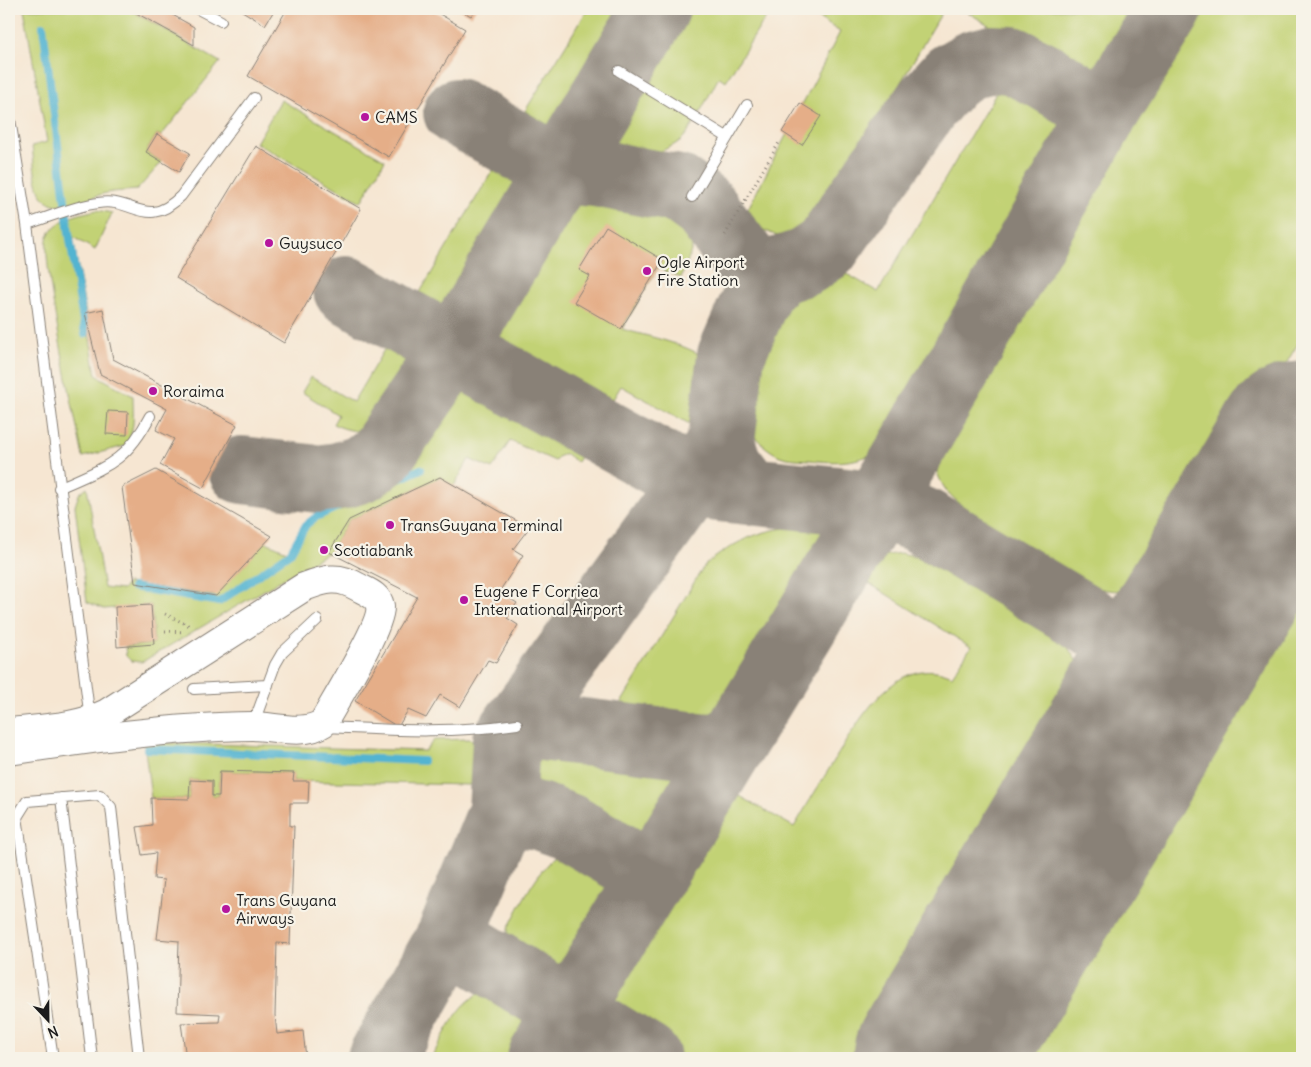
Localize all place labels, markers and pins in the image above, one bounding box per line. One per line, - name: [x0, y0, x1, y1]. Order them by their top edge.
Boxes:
- place label: CAMS: [375, 107, 418, 127]
- marker: CAMS: [359, 111, 371, 123]
- place label: Guysuco: [279, 233, 342, 253]
- marker: Guysuco: [263, 237, 275, 249]
- place label: Ogle Airport Fire Station: [657, 252, 745, 290]
- marker: Ogle Airport Fire Station: [641, 265, 653, 277]
- place label: Roraima: [163, 381, 224, 401]
- marker: Roraima: [147, 385, 159, 397]
- place label: TransGuyana Terminal: [400, 515, 563, 535]
- marker: TransGuyana Terminal: [384, 519, 396, 531]
- place label: Scotiabank: [334, 540, 413, 560]
- marker: Scotiabank: [318, 544, 330, 556]
- place label: Eugene F Corriea International Airport: [474, 581, 624, 619]
- marker: Eugene F Corriea International Airport: [458, 594, 470, 606]
- place label: Trans Guyana Airways: [236, 890, 337, 928]
- marker: Trans Guyana Airways: [220, 903, 232, 915]

